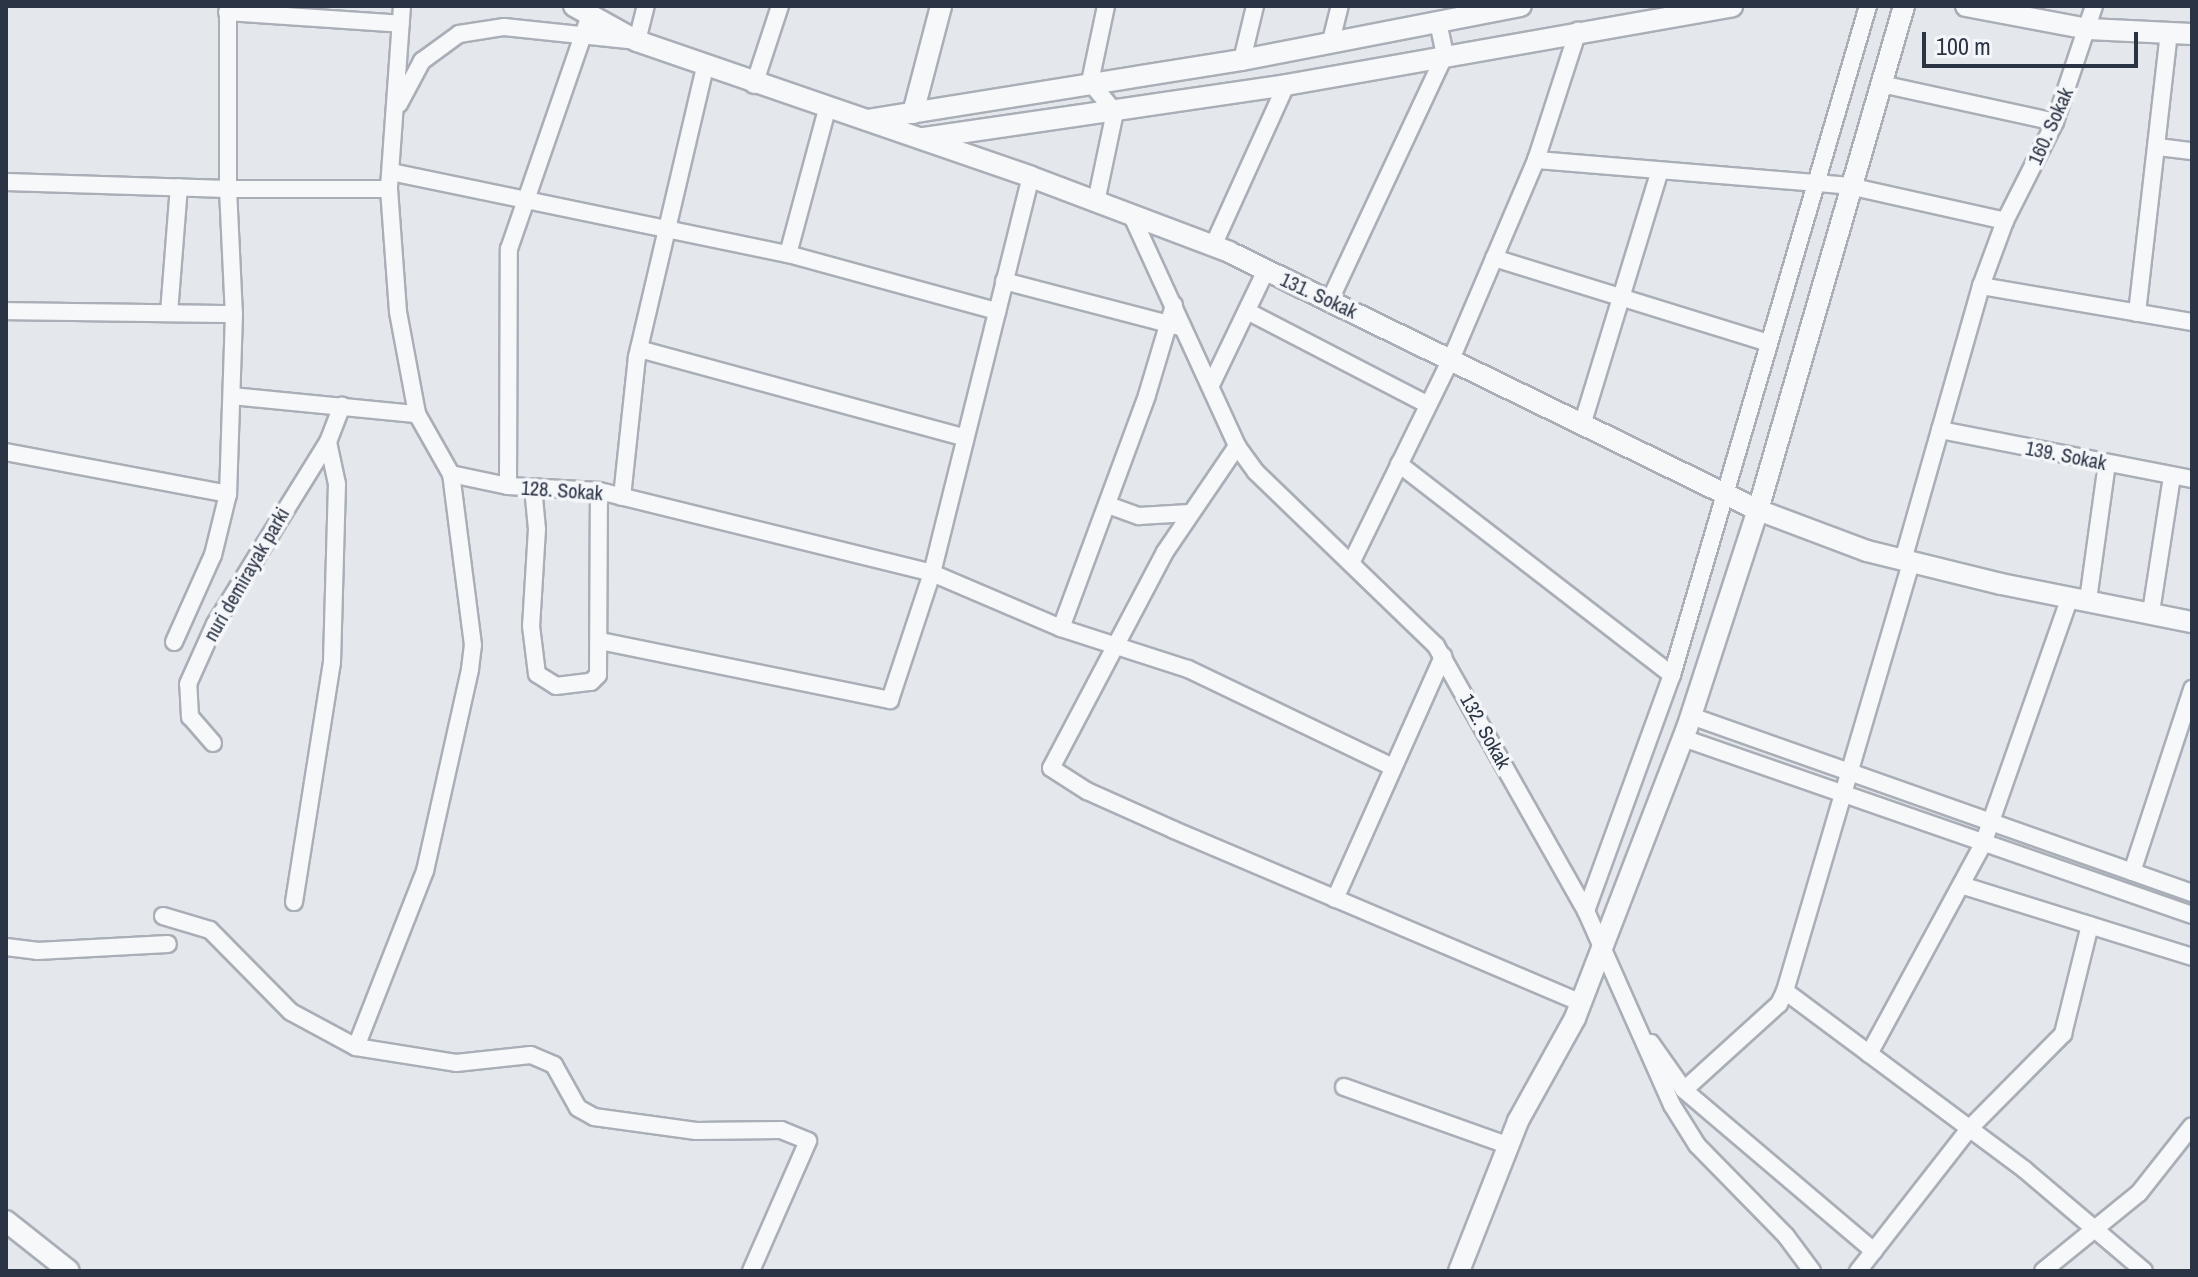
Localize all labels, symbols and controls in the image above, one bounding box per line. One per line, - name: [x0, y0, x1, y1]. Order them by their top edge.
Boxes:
- scale bar: [1926, 16, 2142, 66]
- text: 100 m: [1936, 30, 1991, 62]
- street label: 160. Sokak: [2022, 84, 2078, 168]
- street label: 131. Sokak: [1277, 267, 1361, 323]
- street label: 139. Sokak: [2023, 435, 2109, 475]
- street label: 128. Sokak: [520, 475, 604, 505]
- street label: nuri demirayak parki: [198, 503, 294, 645]
- street label: 132. Sokak: [1456, 689, 1516, 773]

